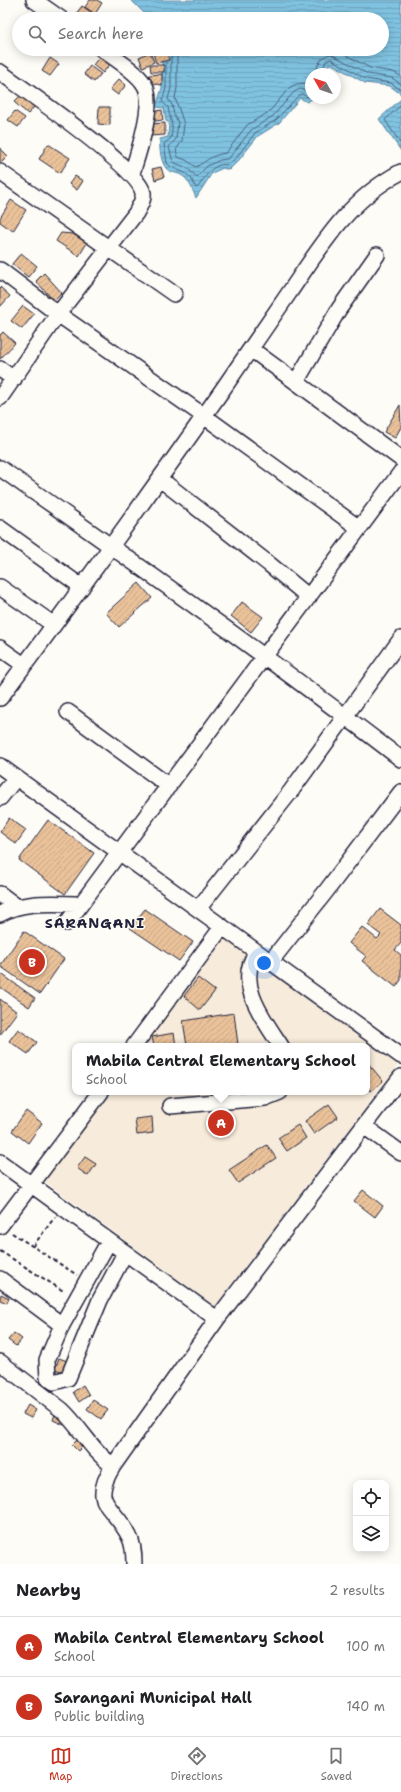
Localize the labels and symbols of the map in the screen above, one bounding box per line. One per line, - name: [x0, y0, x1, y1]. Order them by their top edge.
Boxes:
- north arrow: [305, 68, 341, 104]
- district label: SARANGANI: [45, 914, 145, 932]
- pin: B: [19, 947, 45, 977]
- your location: [254, 953, 274, 973]
- pin: A: [208, 1108, 234, 1138]

